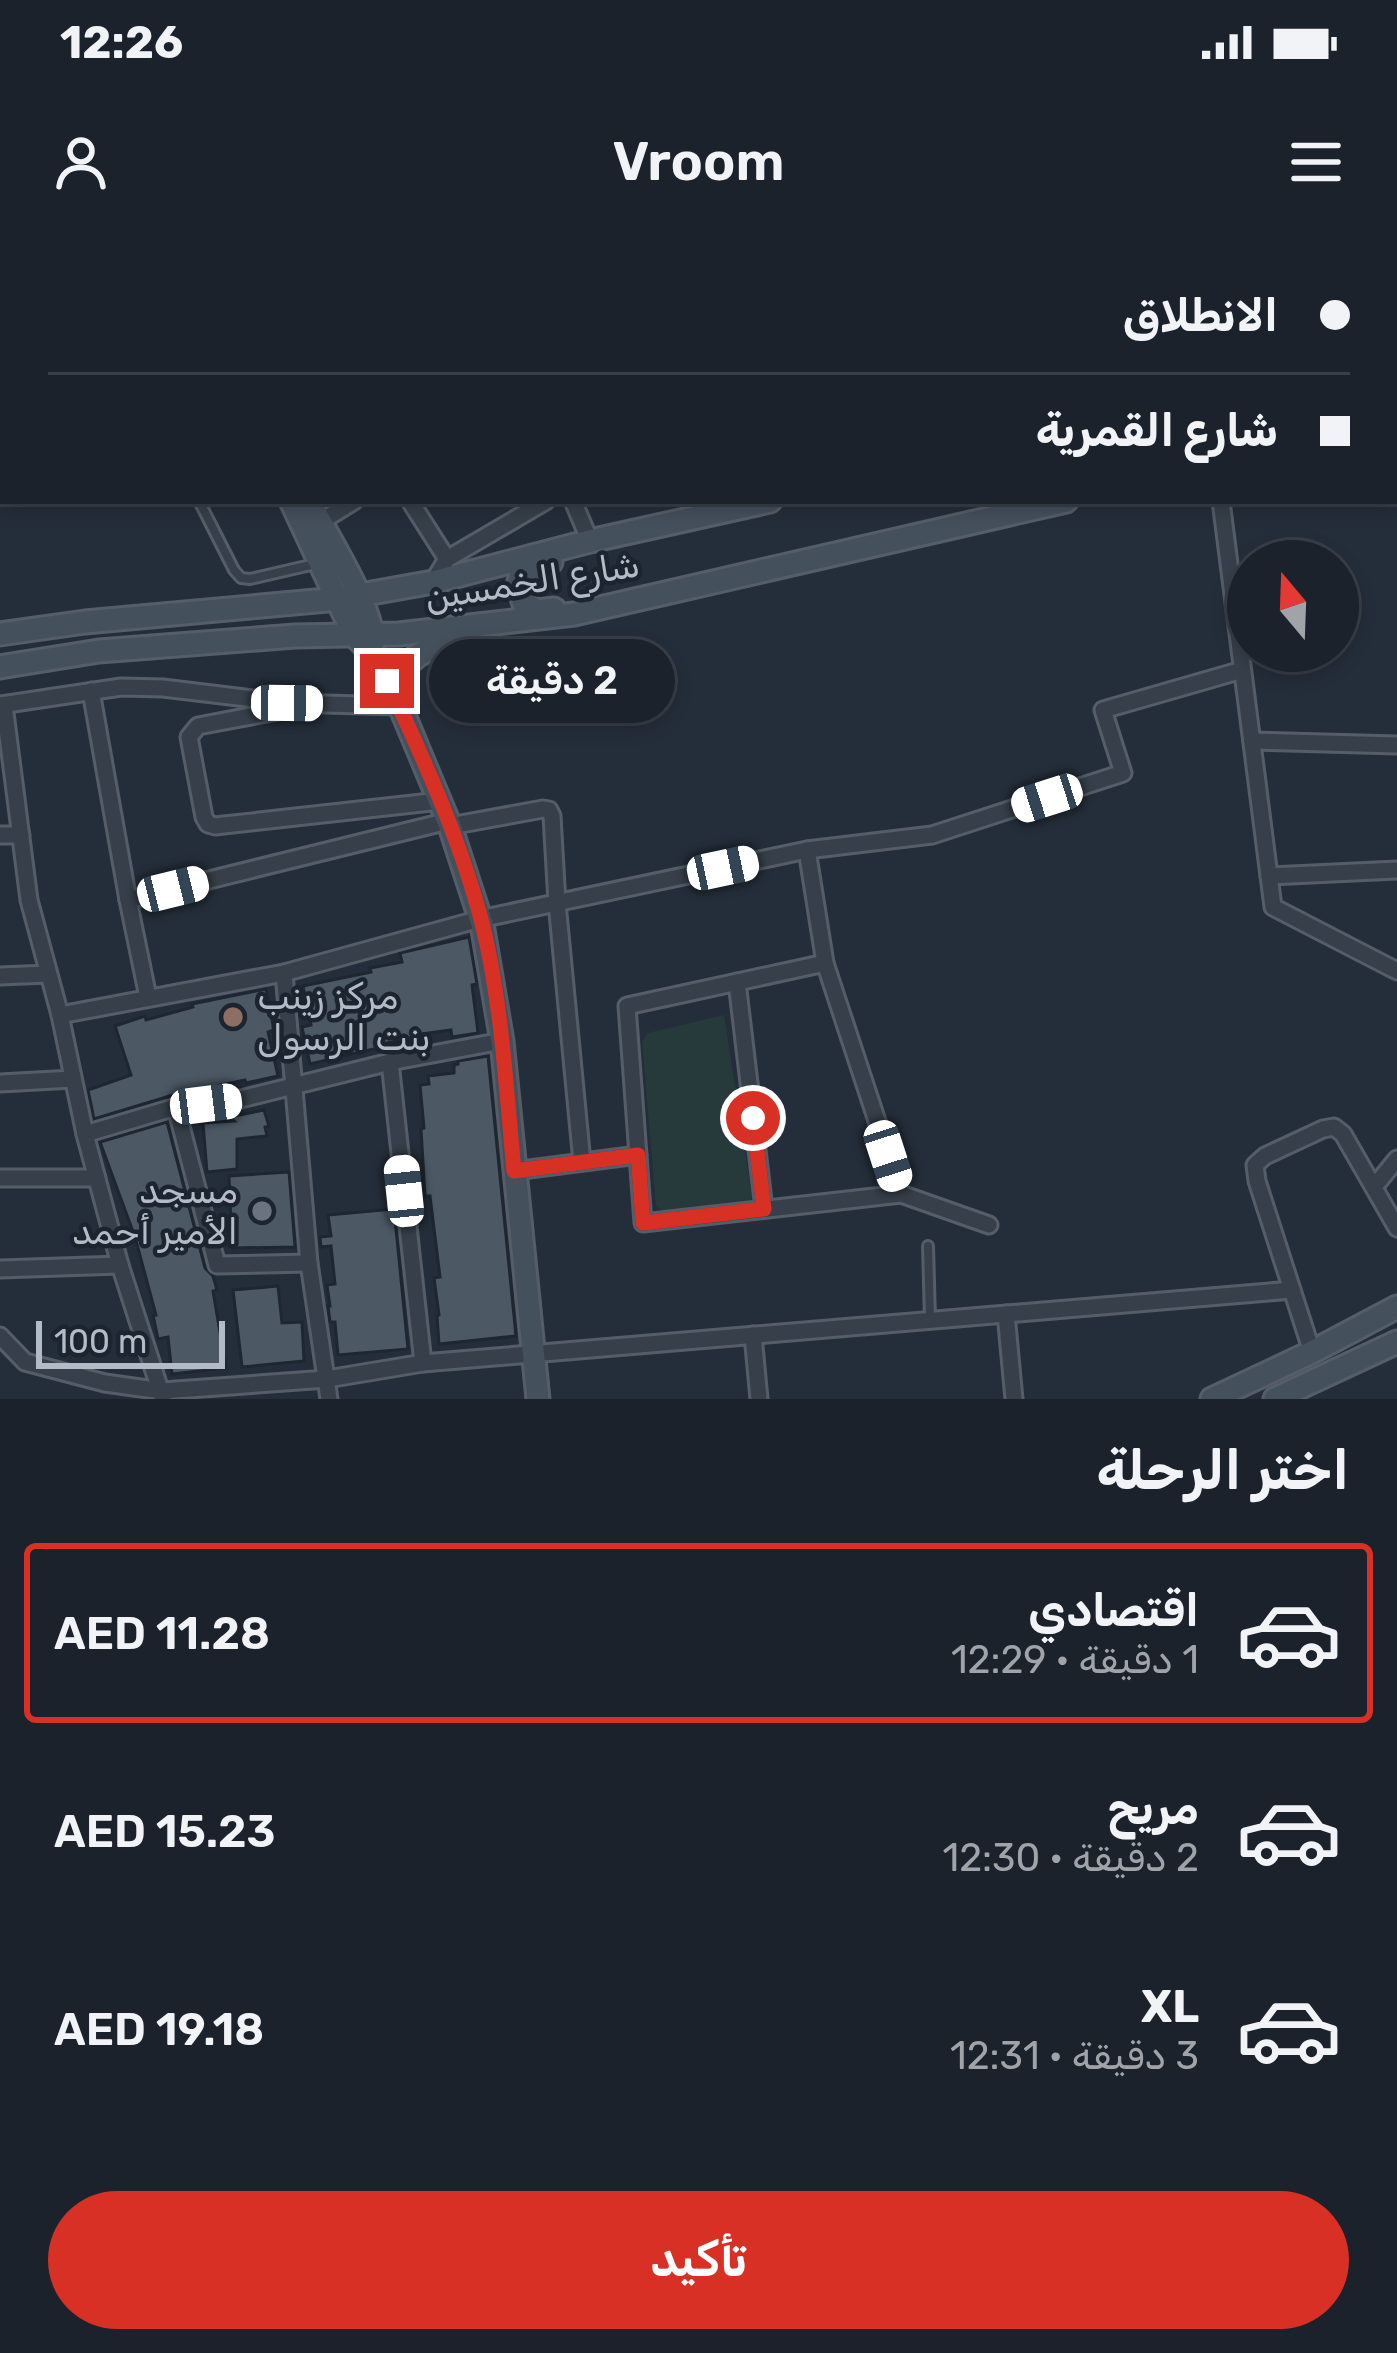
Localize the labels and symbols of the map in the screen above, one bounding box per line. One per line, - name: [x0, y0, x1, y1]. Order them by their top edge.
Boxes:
- north arrow: [1227, 540, 1359, 672]
- street label: شارع الخمسين: [422, 542, 643, 623]
- callout: 2 دقيقة: [429, 639, 675, 723]
- route end: [360, 654, 414, 708]
- car: [251, 684, 323, 722]
- car: [1007, 770, 1087, 826]
- car: [684, 843, 762, 893]
- car: [134, 863, 212, 915]
- place label: مركز زينب بنت الرسول: [257, 975, 431, 1059]
- marker: مركز زينب بنت الرسول: [220, 1004, 246, 1030]
- car: [168, 1082, 244, 1126]
- route start: [726, 1091, 780, 1145]
- car: [860, 1116, 916, 1196]
- car: [382, 1153, 426, 1229]
- place label: مسجد الأمير أحمد: [72, 1169, 238, 1253]
- marker: مسجد الأمير أحمد: [249, 1198, 275, 1224]
- scale bar: [36, 1315, 225, 1368]

